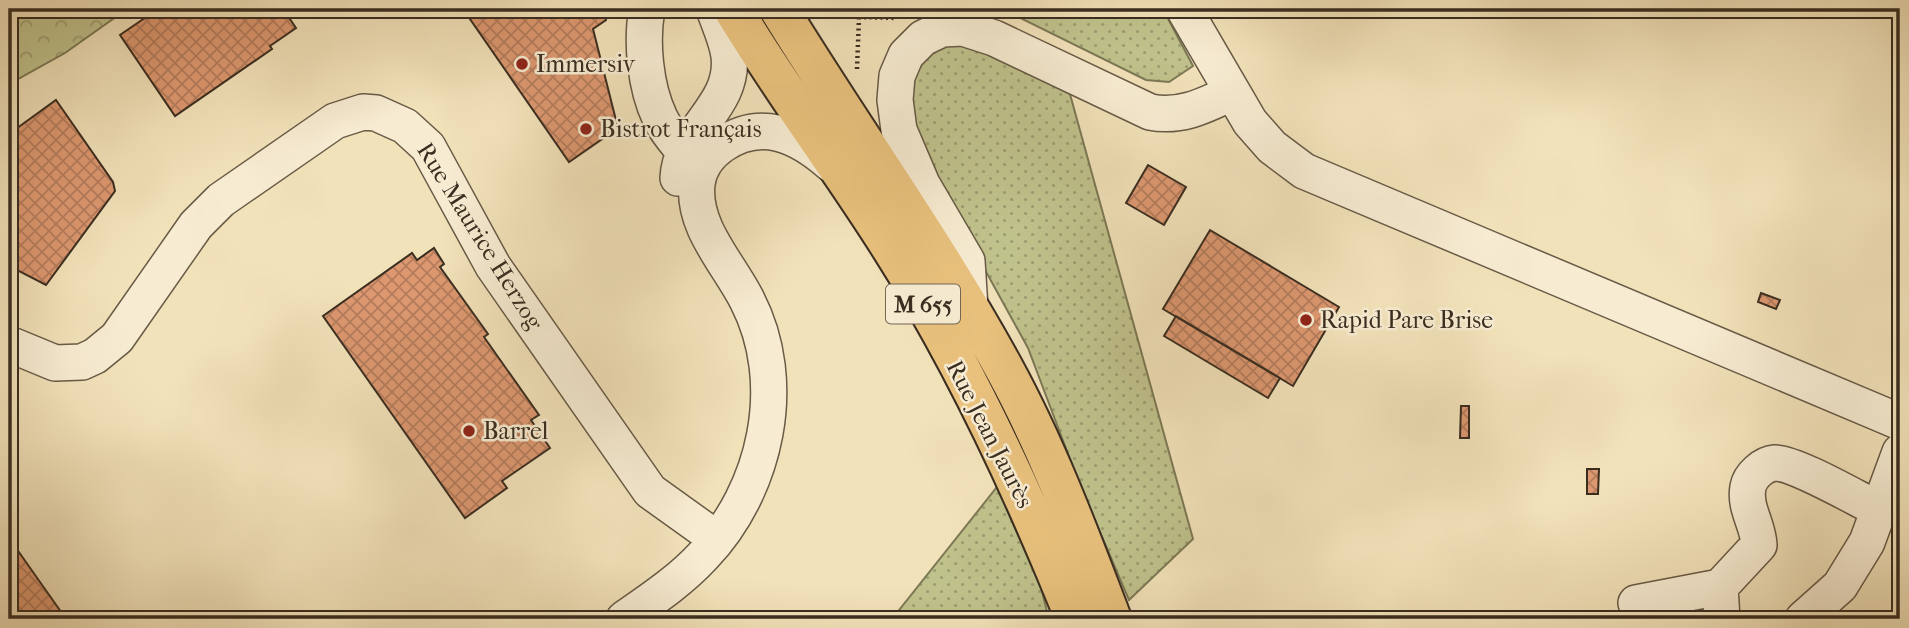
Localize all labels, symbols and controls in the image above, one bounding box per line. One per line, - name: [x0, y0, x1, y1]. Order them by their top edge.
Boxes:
- place label: Immersiv: [536, 50, 636, 78]
- marker: Immersiv: [514, 56, 530, 72]
- place label: Bistrot Français: [600, 115, 762, 144]
- marker: Bistrot Français: [578, 121, 594, 137]
- street label: Rue Maurice Herzog: [411, 137, 550, 336]
- road number: M 655: [886, 284, 960, 324]
- place label: Rapid Pare Brise: [1320, 306, 1493, 334]
- marker: Rapid Pare Brise: [1298, 312, 1314, 328]
- street label: Rue Jean Jaurès: [941, 355, 1039, 513]
- place label: Barrel: [483, 417, 549, 445]
- marker: Barrel: [461, 423, 477, 439]

